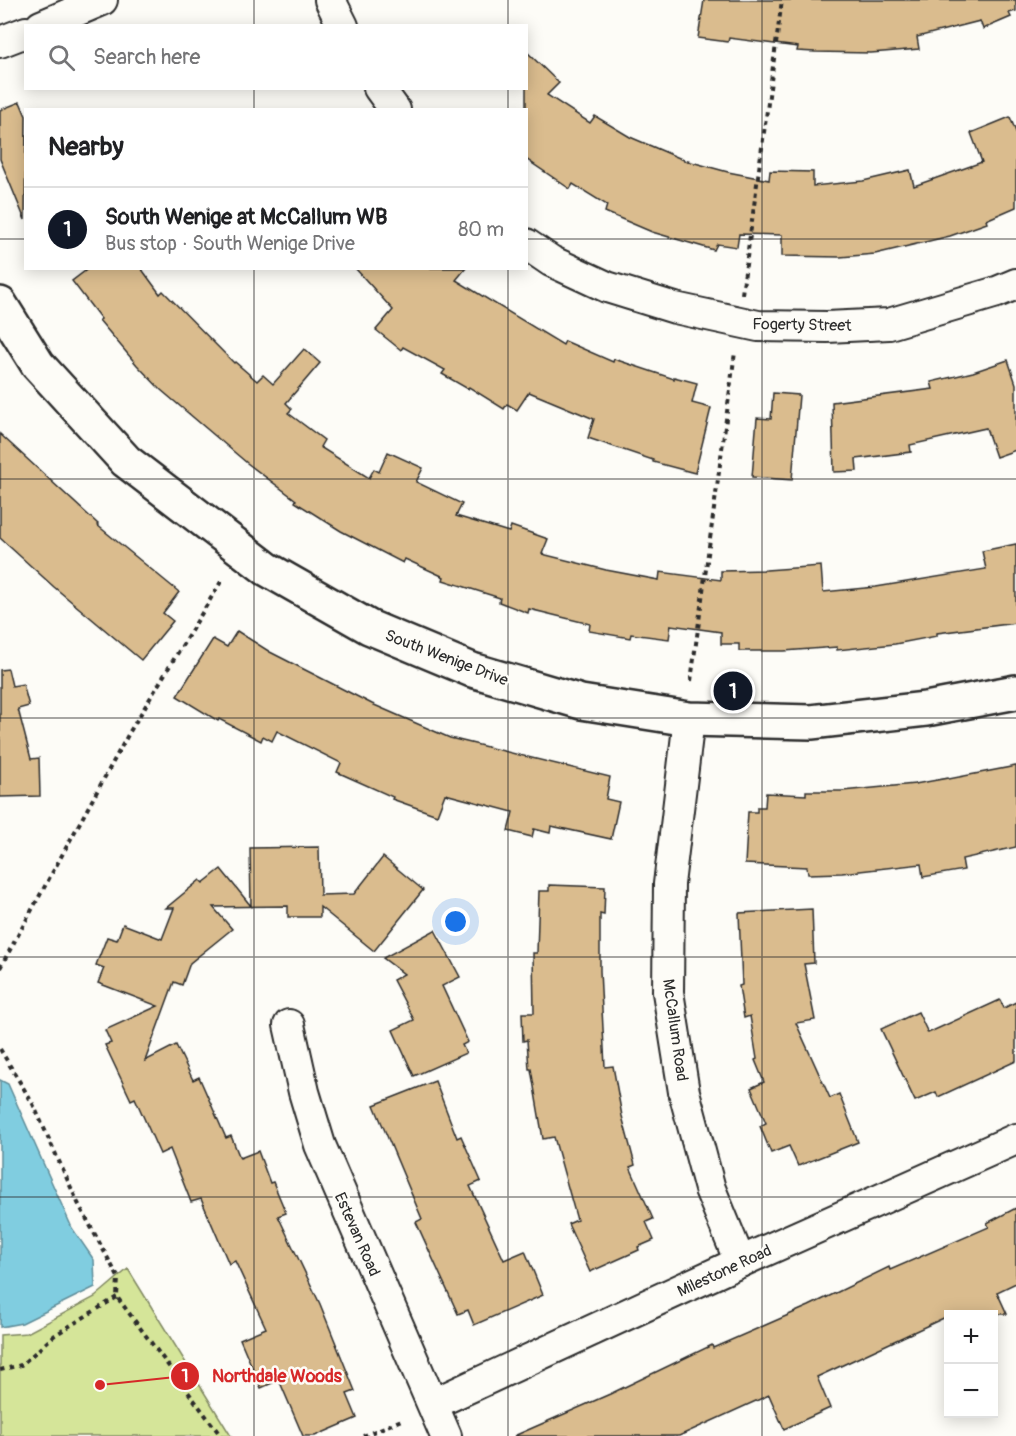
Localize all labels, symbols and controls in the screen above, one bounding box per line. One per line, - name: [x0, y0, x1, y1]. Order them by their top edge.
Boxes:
- search box: [24, 24, 528, 90]
- icon: search: [45, 41, 78, 74]
- text: Search here: [93, 43, 200, 71]
- text: Nearby: [48, 131, 124, 163]
- text: South Wenige at McCallum WB: [105, 203, 387, 231]
- text: 1: [64, 217, 71, 242]
- text: 80 m: [458, 217, 504, 242]
- text: Bus stop · South Wenige Drive: [105, 231, 355, 256]
- street label: Fogerty Street: [752, 314, 852, 336]
- street label: South Wenige Drive: [382, 625, 511, 691]
- pin: 1: [714, 668, 752, 714]
- your location: [441, 907, 470, 936]
- street label: McCallum Road: [658, 978, 692, 1083]
- street label: Estevan Road: [330, 1189, 384, 1279]
- street label: Milestone Road: [674, 1240, 775, 1301]
- map controls: [944, 1310, 998, 1418]
- button: +: [944, 1310, 998, 1364]
- callout: Northdale Woods: [170, 1358, 354, 1394]
- button: −: [944, 1364, 998, 1418]
- text: 1: [181, 1365, 189, 1388]
- text: Northdale Woods: [212, 1365, 343, 1388]

